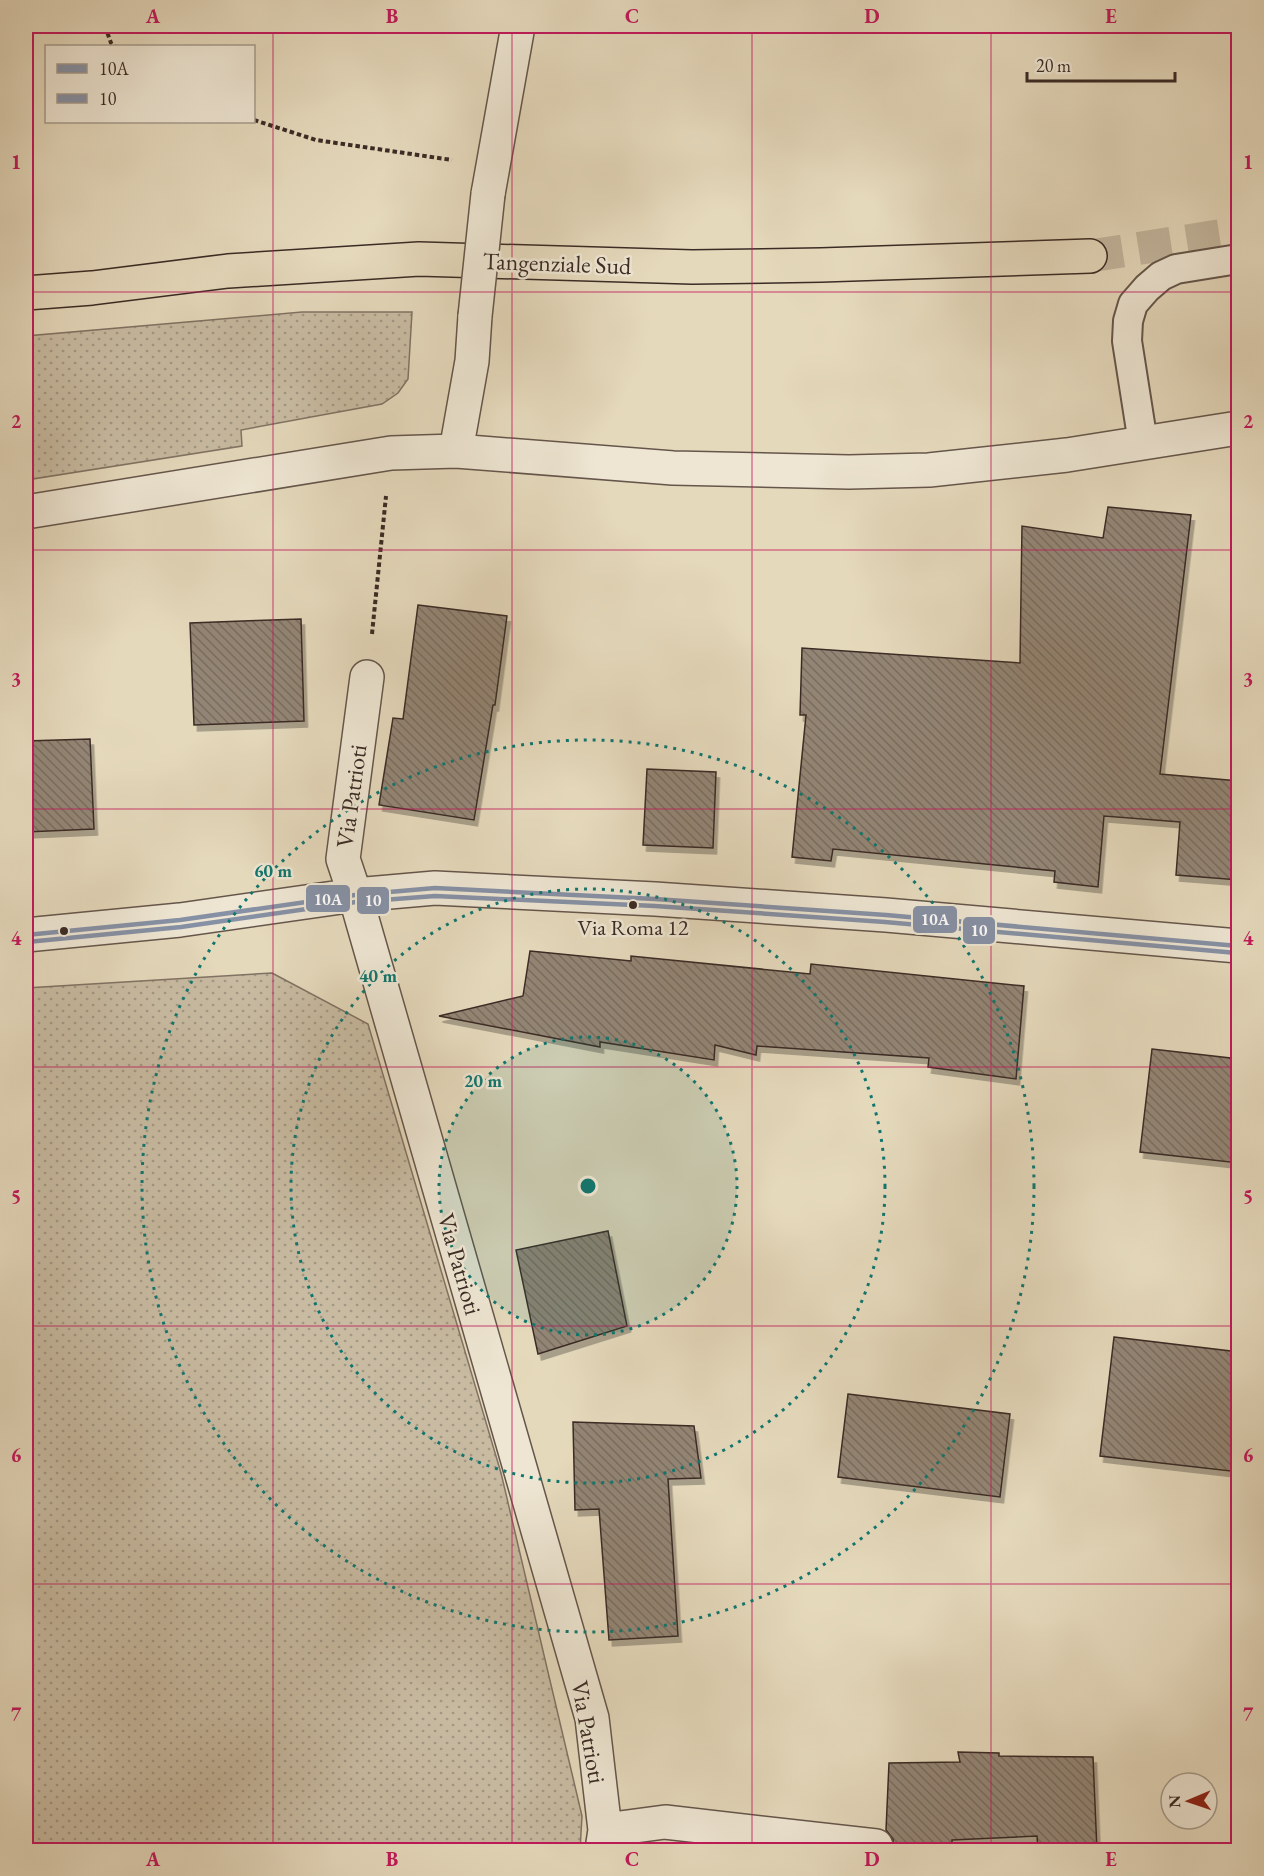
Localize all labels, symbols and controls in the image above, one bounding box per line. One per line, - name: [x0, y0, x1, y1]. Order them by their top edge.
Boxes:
- text: A: [145, 3, 161, 29]
- text: B: [386, 3, 398, 29]
- text: C: [625, 3, 639, 29]
- text: D: [864, 3, 880, 29]
- text: E: [1105, 3, 1117, 29]
- legend: [45, 45, 255, 123]
- scale bar: [1027, 45, 1176, 83]
- text: 20 m: [1036, 54, 1071, 77]
- text: 10A: [99, 57, 129, 80]
- text: 10: [99, 87, 117, 110]
- text: 1: [11, 149, 21, 175]
- text: 1: [1243, 149, 1253, 175]
- street label: Tangenziale Sud: [482, 245, 633, 281]
- text: 2: [11, 408, 22, 434]
- text: 2: [1243, 408, 1254, 434]
- text: 3: [11, 666, 21, 692]
- text: 3: [1243, 666, 1253, 692]
- street label: Via Patrioti: [328, 742, 374, 850]
- text: 60 m: [254, 859, 292, 882]
- line badge: 10A: [305, 884, 351, 913]
- line badge: 10: [356, 886, 390, 915]
- text: 10A: [314, 889, 343, 910]
- text: 10: [365, 890, 382, 911]
- marker: Via Roma 12: [627, 899, 639, 911]
- line badge: 10A: [912, 905, 958, 934]
- text: 10A: [921, 909, 950, 930]
- place label: Via Roma 12: [578, 913, 689, 942]
- line badge: 10: [962, 916, 996, 945]
- text: 10: [971, 920, 988, 941]
- text: 4: [11, 925, 22, 951]
- unlabelled marker: [58, 925, 70, 937]
- text: 4: [1243, 925, 1254, 951]
- text: 40 m: [359, 964, 397, 987]
- text: 20 m: [464, 1069, 502, 1092]
- centre of rings: [578, 1176, 598, 1196]
- text: 5: [11, 1183, 21, 1209]
- text: 5: [1243, 1183, 1253, 1209]
- street label: Via Patrioti: [431, 1210, 489, 1318]
- text: 6: [11, 1442, 22, 1468]
- text: 6: [1243, 1442, 1254, 1468]
- street label: Via Patrioti: [565, 1678, 613, 1786]
- text: 7: [11, 1701, 22, 1727]
- text: 7: [1243, 1701, 1254, 1727]
- north arrow: [1159, 1771, 1219, 1831]
- text: N: [1164, 1795, 1185, 1808]
- text: A: [145, 1846, 161, 1872]
- text: B: [386, 1846, 398, 1872]
- text: C: [625, 1846, 639, 1872]
- text: D: [864, 1846, 880, 1872]
- text: E: [1105, 1846, 1117, 1872]

